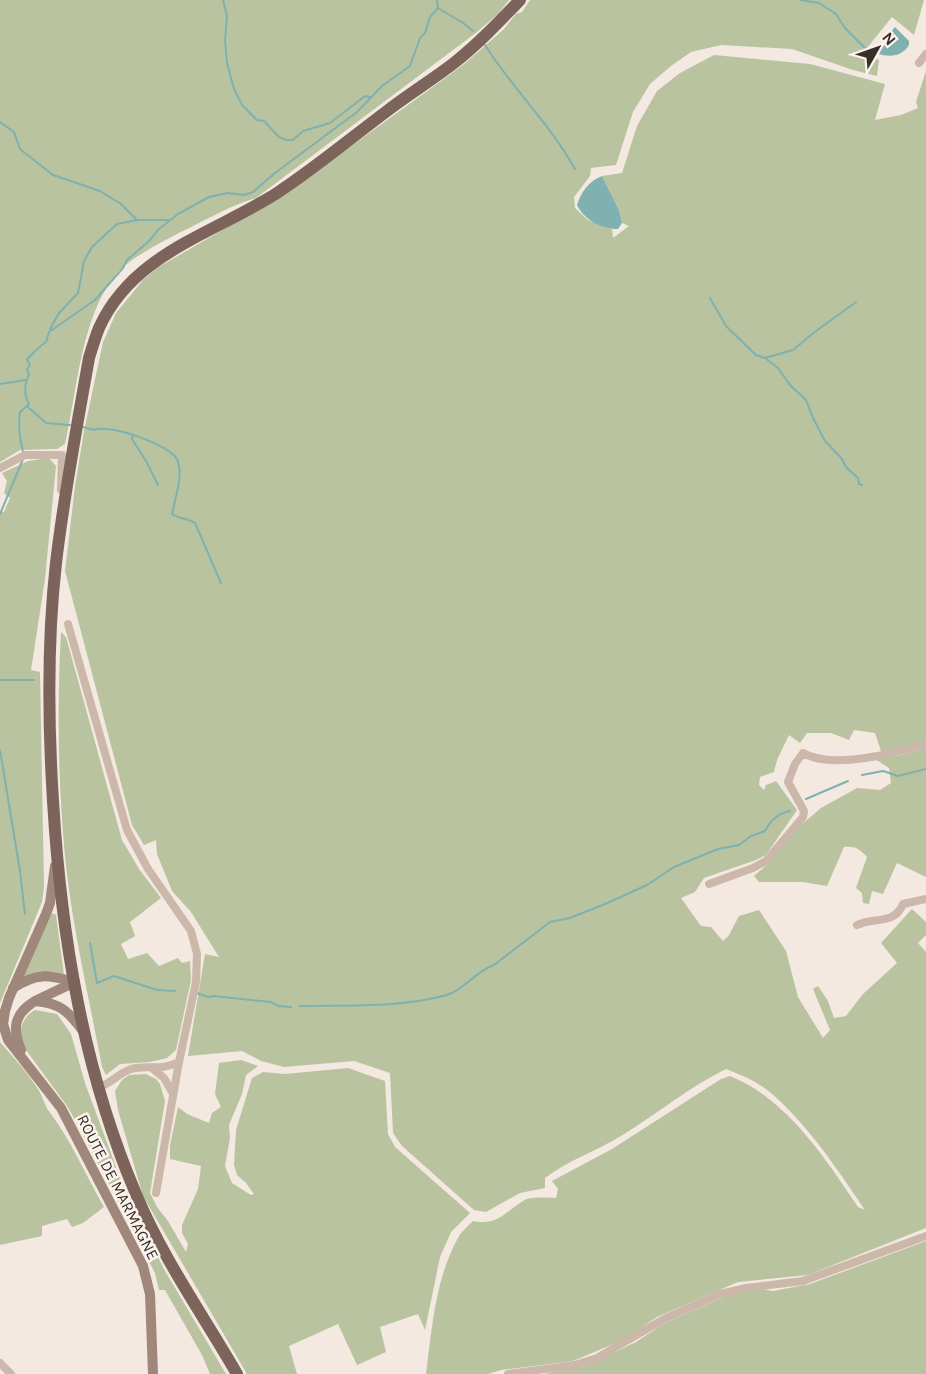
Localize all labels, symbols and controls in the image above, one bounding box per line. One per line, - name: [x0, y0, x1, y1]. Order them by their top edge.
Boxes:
- north arrow: [848, 18, 908, 78]
- text: N: [878, 28, 900, 49]
- street label: ROUTE DE MARMAGNE: [73, 1111, 163, 1263]

